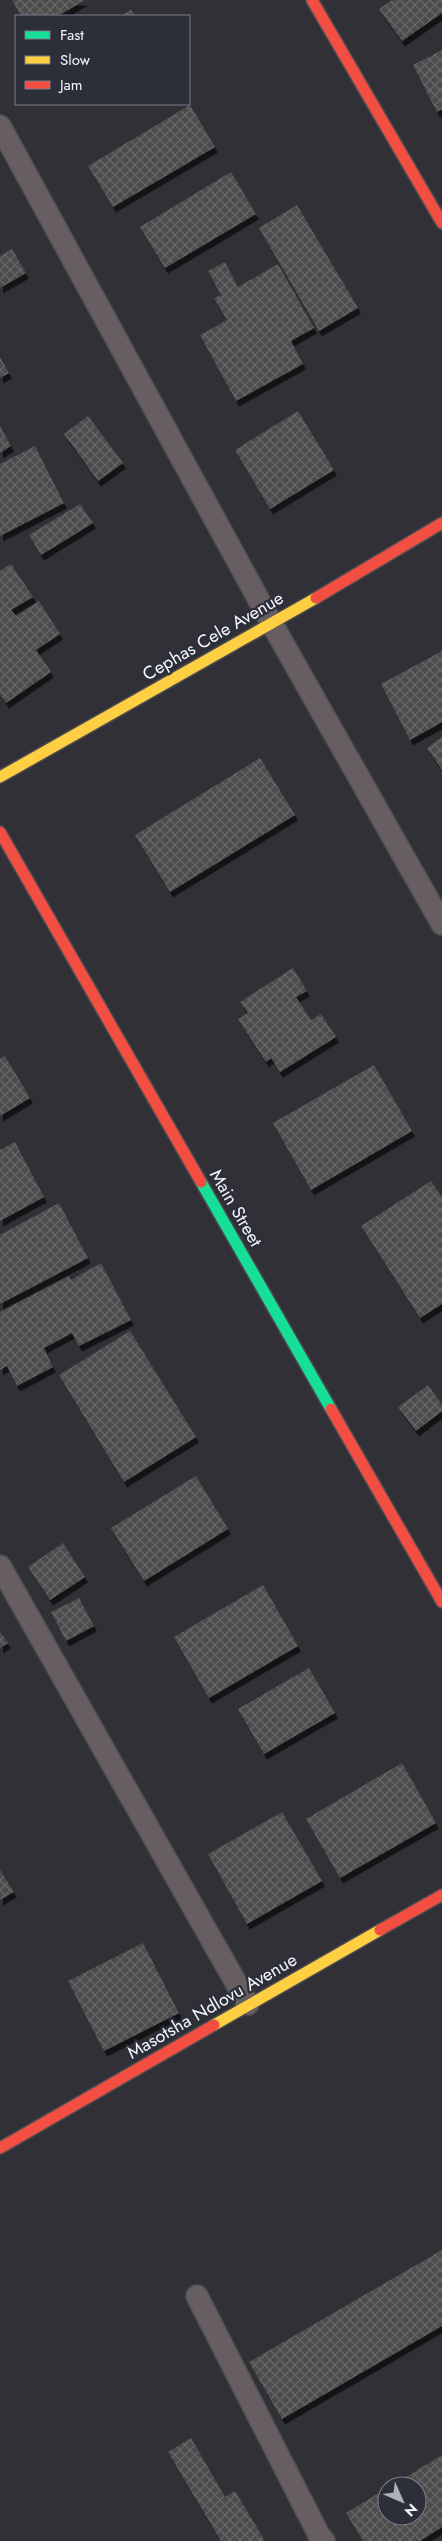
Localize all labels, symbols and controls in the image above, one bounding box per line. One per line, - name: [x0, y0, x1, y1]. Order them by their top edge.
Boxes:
- legend: [15, 15, 190, 105]
- text: Fast: [60, 24, 84, 46]
- text: Slow: [60, 49, 91, 71]
- text: Jam: [58, 74, 83, 96]
- street label: Cephas Cele Avenue: [138, 585, 288, 687]
- street label: Main Street: [203, 1164, 269, 1252]
- street label: Masotsha Ndlovu Avenue: [122, 1947, 302, 2065]
- north arrow: [377, 2476, 427, 2526]
- text: N: [400, 2499, 422, 2521]

